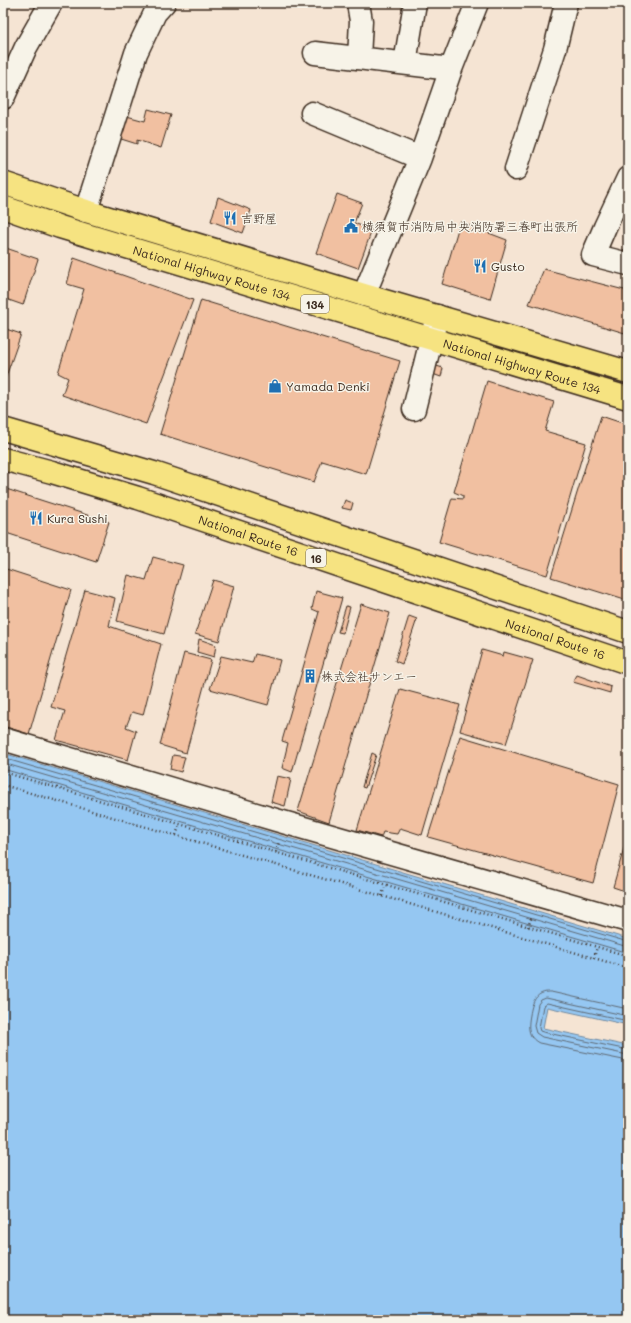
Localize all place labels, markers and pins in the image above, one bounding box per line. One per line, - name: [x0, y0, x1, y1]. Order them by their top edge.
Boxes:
- restaurant icon: 吉野屋: [222, 210, 238, 226]
- place label: 吉野屋: [241, 210, 277, 226]
- public building icon: 横須賀市消防局中央消防署三春町出張所: [343, 218, 359, 234]
- place label: 横須賀市消防局中央消防署三春町出張所: [362, 218, 578, 234]
- restaurant icon: Gusto: [472, 258, 488, 274]
- place label: Gusto: [491, 258, 525, 274]
- shop icon: Yamada Denki: [267, 378, 283, 394]
- place label: Yamada Denki: [286, 378, 370, 394]
- restaurant icon: Kura Sushi: [28, 510, 44, 526]
- place label: Kura Sushi: [47, 510, 108, 526]
- building icon: 株式会社サンエー: [302, 668, 318, 684]
- place label: 株式会社サンエー: [321, 668, 417, 684]

